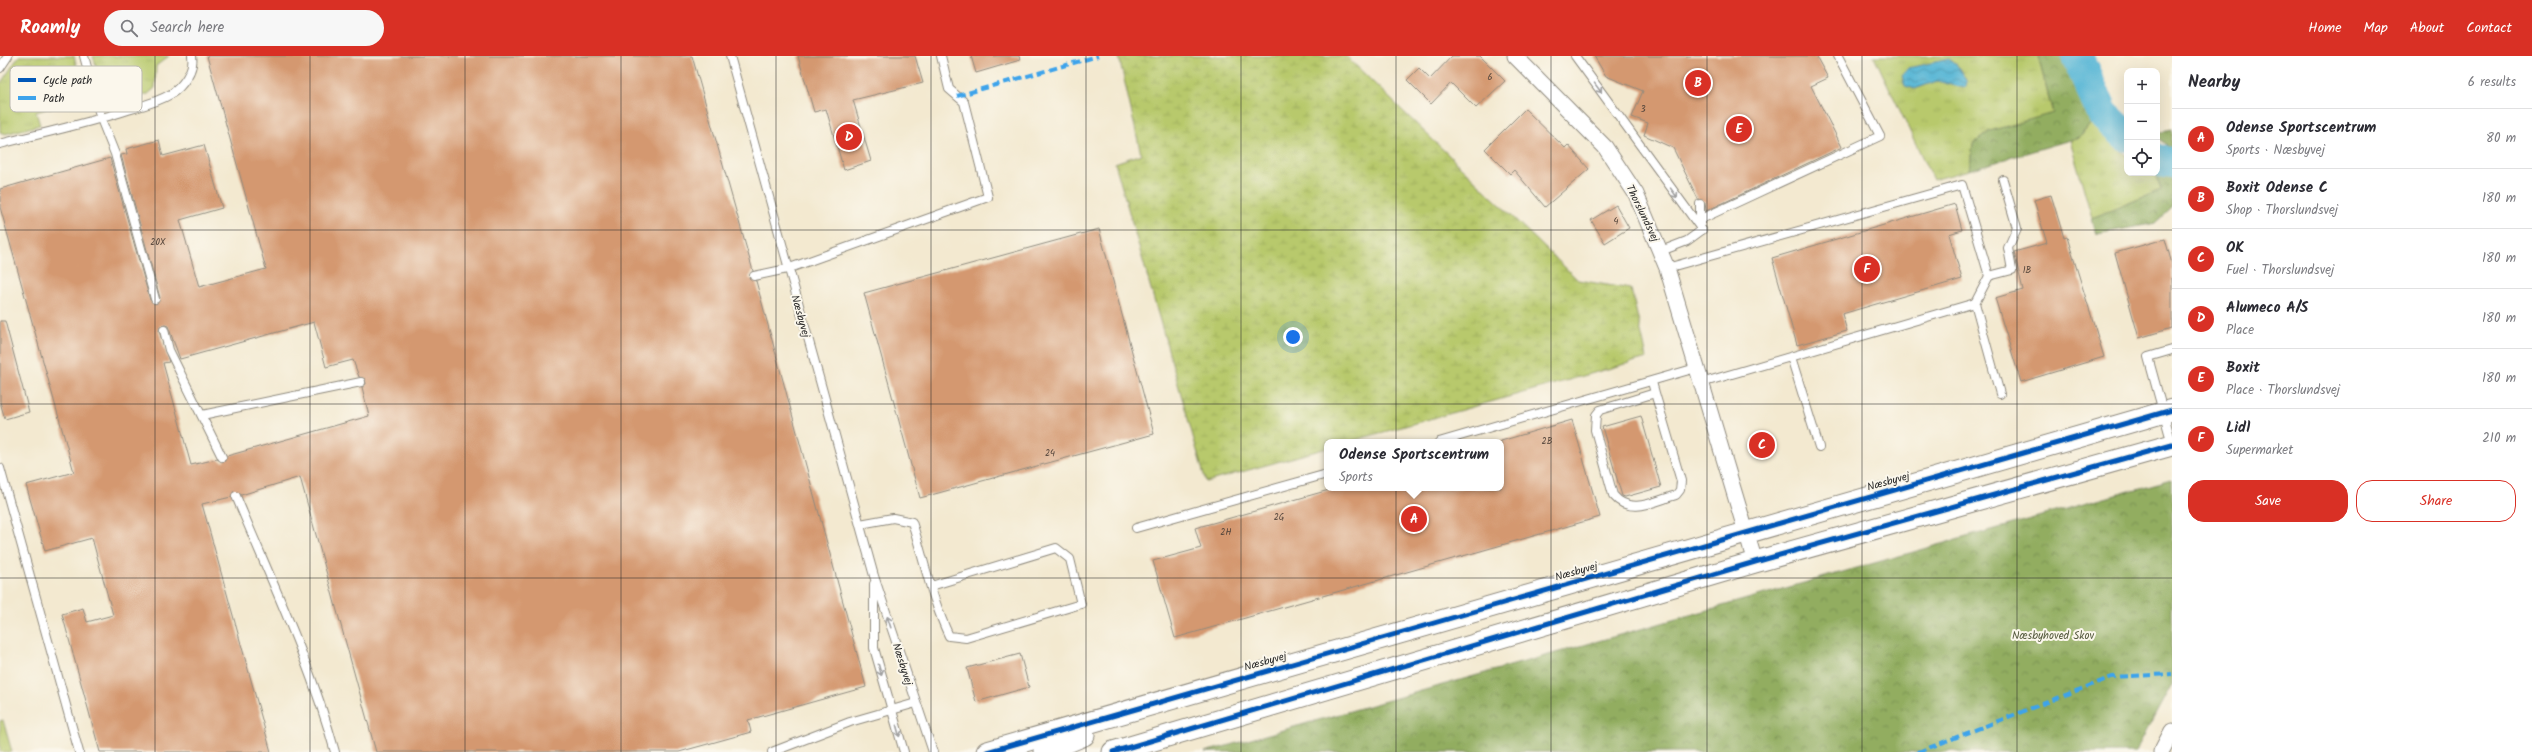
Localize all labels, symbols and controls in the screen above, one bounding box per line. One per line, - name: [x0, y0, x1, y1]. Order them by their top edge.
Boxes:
- search box: [104, 10, 384, 46]
- text: Roamly: [20, 13, 80, 43]
- text: Search here: [150, 16, 224, 40]
- icon: search: [118, 17, 140, 39]
- text: Home: [2308, 17, 2342, 39]
- text: Map: [2364, 17, 2388, 39]
- text: About: [2410, 17, 2444, 39]
- text: Contact: [2466, 17, 2512, 39]
- legend: [10, 66, 142, 112]
- pin: B: [1685, 68, 1711, 98]
- map controls: [2124, 68, 2160, 176]
- button: +: [2124, 68, 2160, 104]
- text: Nearby: [2188, 69, 2240, 96]
- house number: 6: [1487, 70, 1493, 85]
- text: Cycle path: [43, 72, 92, 90]
- text: 6 results: [2468, 72, 2516, 93]
- one-way arrow: [1594, 82, 1602, 93]
- text: Path: [43, 90, 64, 108]
- house number: 3: [1640, 102, 1646, 117]
- button: −: [2124, 104, 2160, 140]
- pin: E: [1726, 114, 1752, 144]
- text: Odense Sportscentrum: [2226, 116, 2376, 140]
- pin: D: [836, 122, 862, 152]
- text: A: [2197, 128, 2205, 149]
- text: 80 m: [2486, 128, 2516, 149]
- button: locate: [2124, 140, 2160, 176]
- text: Sports · Næsbyvej: [2226, 140, 2325, 161]
- text: Boxit Odense C: [2226, 176, 2328, 200]
- street label: Thorslundsvej: [1621, 182, 1664, 246]
- one-way arrow: [1670, 187, 1679, 198]
- text: B: [2197, 188, 2205, 209]
- text: 180 m: [2482, 188, 2516, 209]
- text: Shop · Thorslundsvej: [2226, 200, 2338, 221]
- house number: 4: [1614, 214, 1619, 229]
- house number: 20X: [150, 235, 166, 250]
- text: OK: [2226, 236, 2244, 260]
- text: C: [2197, 248, 2205, 269]
- text: 180 m: [2482, 248, 2516, 269]
- pin: F: [1854, 254, 1880, 284]
- text: Fuel · Thorslundsvej: [2226, 260, 2334, 281]
- house number: 1B: [2023, 263, 2032, 278]
- street label: Næsbyvej: [785, 293, 815, 341]
- text: Alumeco A/S: [2226, 296, 2308, 320]
- text: D: [2197, 308, 2205, 329]
- text: 180 m: [2482, 308, 2516, 329]
- text: Place: [2226, 320, 2254, 341]
- your location: [1283, 327, 1303, 347]
- text: Boxit: [2226, 356, 2260, 380]
- text: E: [2197, 368, 2205, 389]
- text: 180 m: [2482, 368, 2516, 389]
- text: Place · Thorslundsvej: [2226, 380, 2340, 401]
- text: Lidl: [2226, 416, 2250, 440]
- text: F: [2197, 428, 2205, 449]
- text: 210 m: [2482, 428, 2516, 449]
- pin: C: [1749, 430, 1775, 460]
- house number: 2B: [1542, 434, 1553, 449]
- popup: [1324, 439, 1504, 491]
- text: Supermarket: [2226, 440, 2293, 461]
- text: Odense Sportscentrum: [1339, 443, 1489, 467]
- house number: 24: [1045, 446, 1055, 461]
- text: Sports: [1339, 467, 1373, 488]
- street label: Næsbyvej: [1865, 467, 1913, 497]
- button: Save: [2188, 480, 2348, 522]
- button: Share: [2356, 480, 2516, 522]
- pin: A: [1401, 504, 1427, 534]
- house number: 2G: [1274, 510, 1284, 525]
- house number: 2H: [1220, 525, 1232, 540]
- street label: Næsbyvej: [1553, 557, 1601, 587]
- one-way arrow: [885, 616, 892, 629]
- park label: Næsbyhoved Skov: [2012, 627, 2094, 645]
- street label: Næsbyvej: [887, 641, 918, 689]
- street label: Næsbyvej: [1242, 647, 1290, 677]
- one-way arrow: [877, 663, 884, 676]
- one-way arrow: [895, 724, 902, 737]

